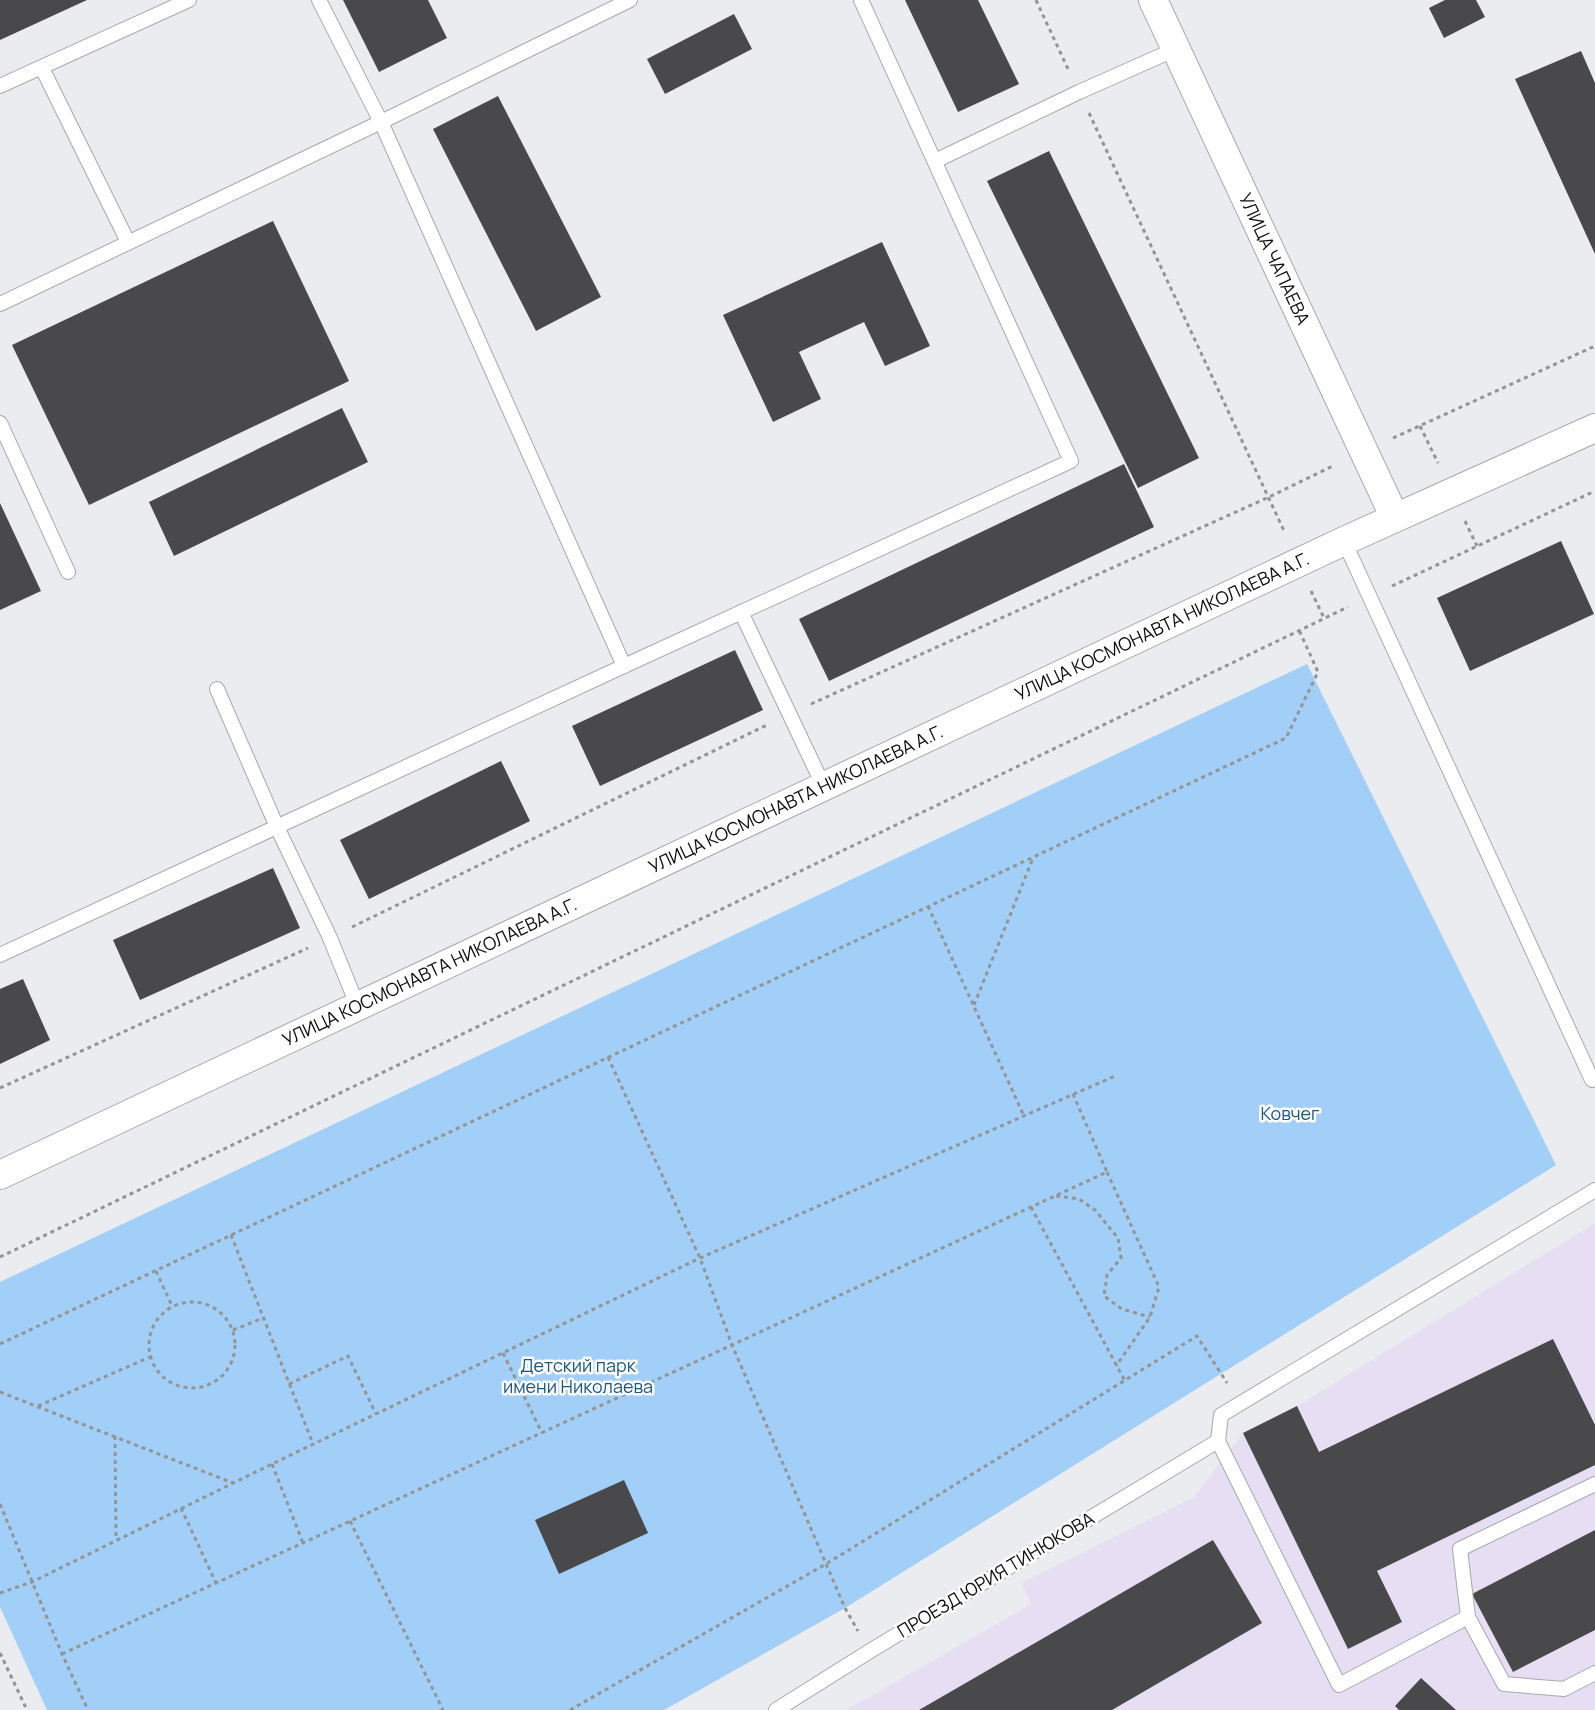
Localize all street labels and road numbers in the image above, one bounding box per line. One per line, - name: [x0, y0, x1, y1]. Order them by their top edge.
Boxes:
- street label: УЛИЦА ЧАПАЕВА: [1234, 189, 1316, 329]
- street label: УЛИЦА КОСМОНАВТА НИКОЛАЕВА А.Г.: [1011, 546, 1313, 706]
- street label: УЛИЦА КОСМОНАВТА НИКОЛАЕВА А.Г.: [644, 719, 947, 878]
- street label: УЛИЦА КОСМОНАВТА НИКОЛАЕВА А.Г.: [278, 892, 580, 1051]
- street label: ПРОЕЗД ЮРИЯ ТИНЮКОВА: [893, 1505, 1099, 1643]

